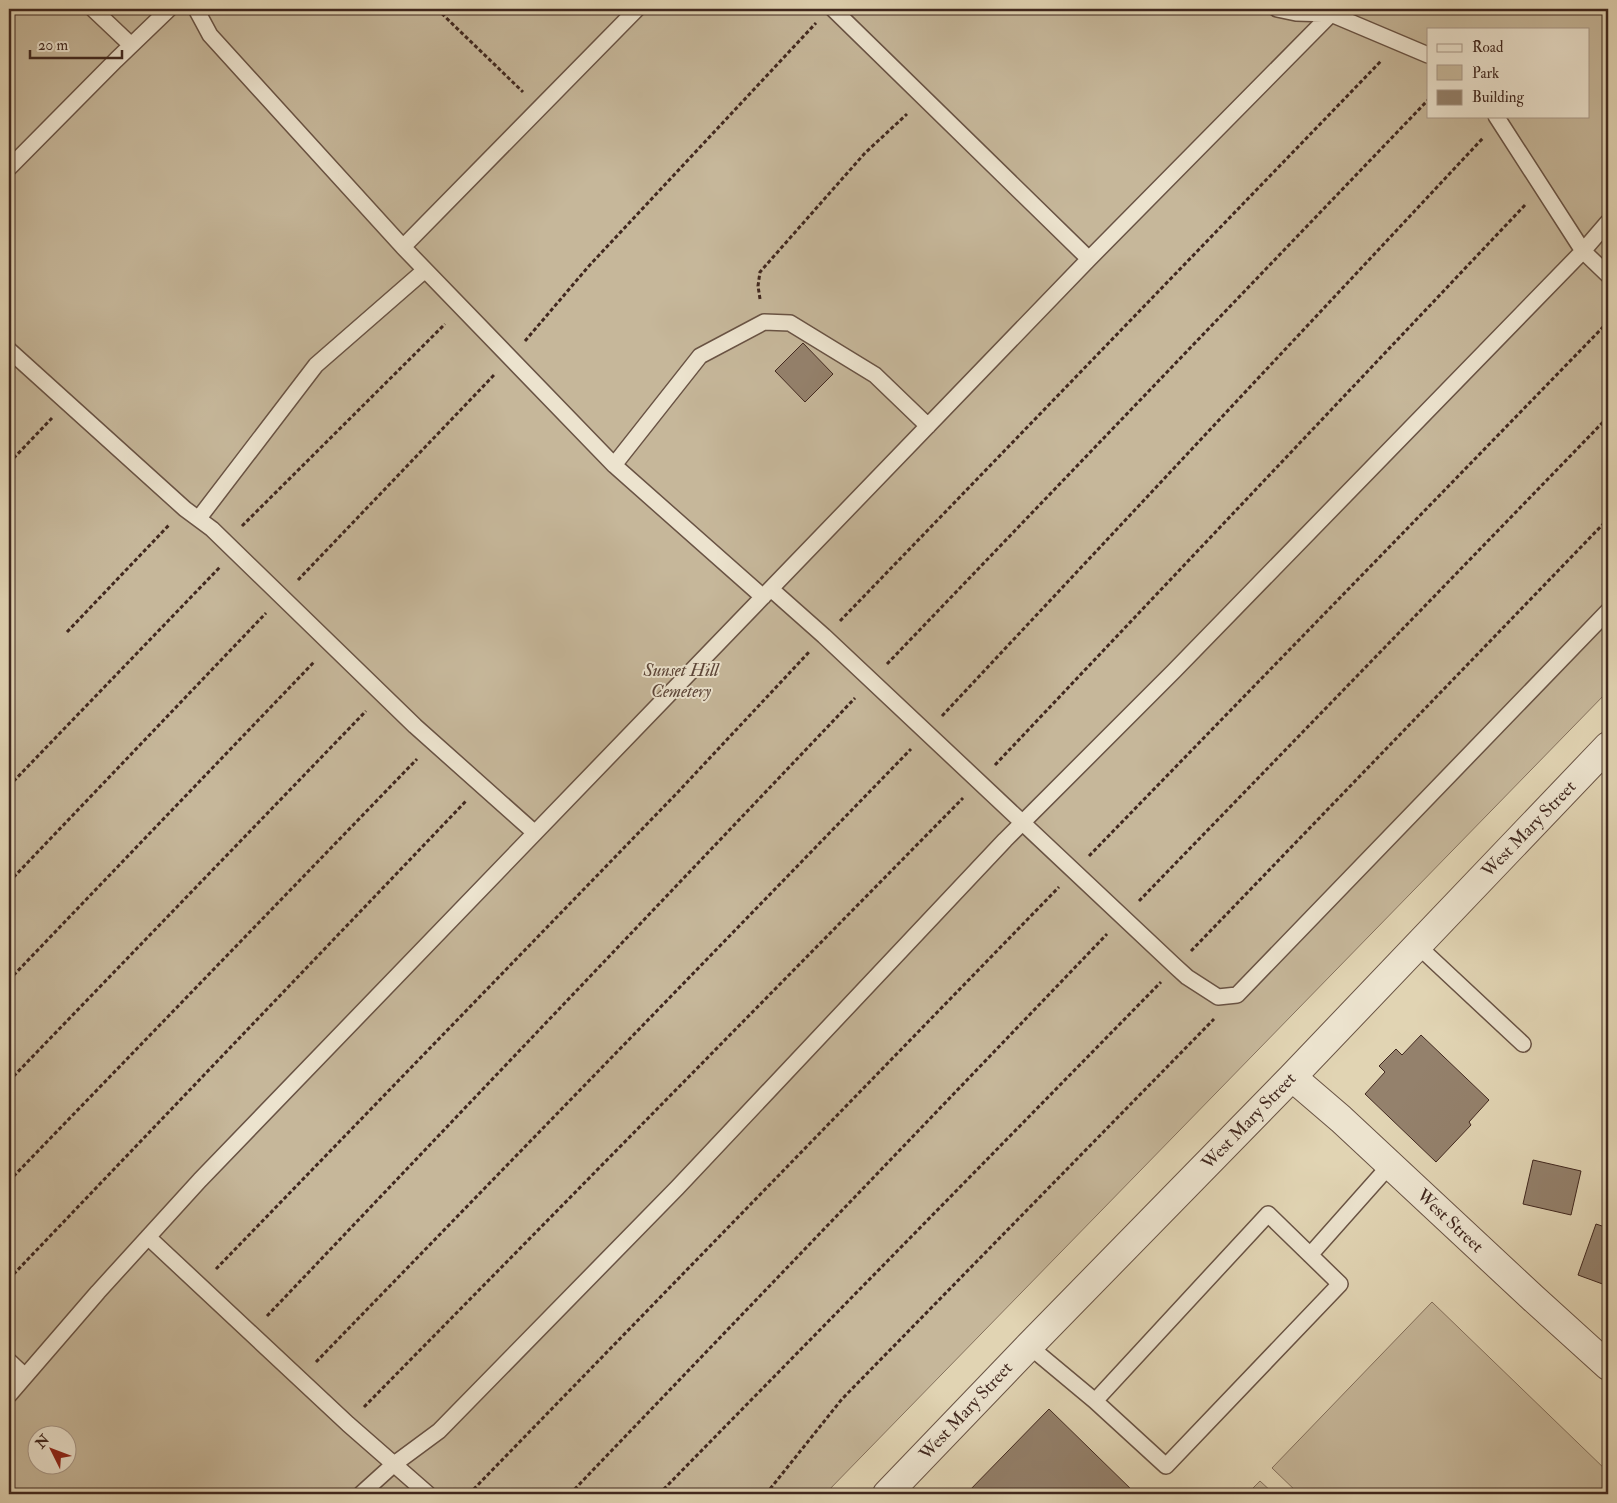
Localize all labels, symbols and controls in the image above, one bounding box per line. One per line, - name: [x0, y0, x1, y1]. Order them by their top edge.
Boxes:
- scale bar: [30, 28, 122, 60]
- legend: [1427, 28, 1590, 118]
- text: 20 m: [38, 36, 68, 55]
- text: Road: [1472, 38, 1504, 57]
- text: Park: [1472, 64, 1499, 83]
- text: Building: [1472, 88, 1524, 107]
- park label: Sunset Hill Cemetery: [642, 659, 720, 703]
- street label: West Mary Street: [1476, 775, 1581, 883]
- street label: West Mary Street: [1196, 1067, 1301, 1175]
- street label: West Street: [1411, 1183, 1488, 1258]
- street label: West Mary Street: [914, 1357, 1018, 1466]
- north arrow: [28, 1426, 78, 1476]
- text: N: [32, 1431, 54, 1453]

